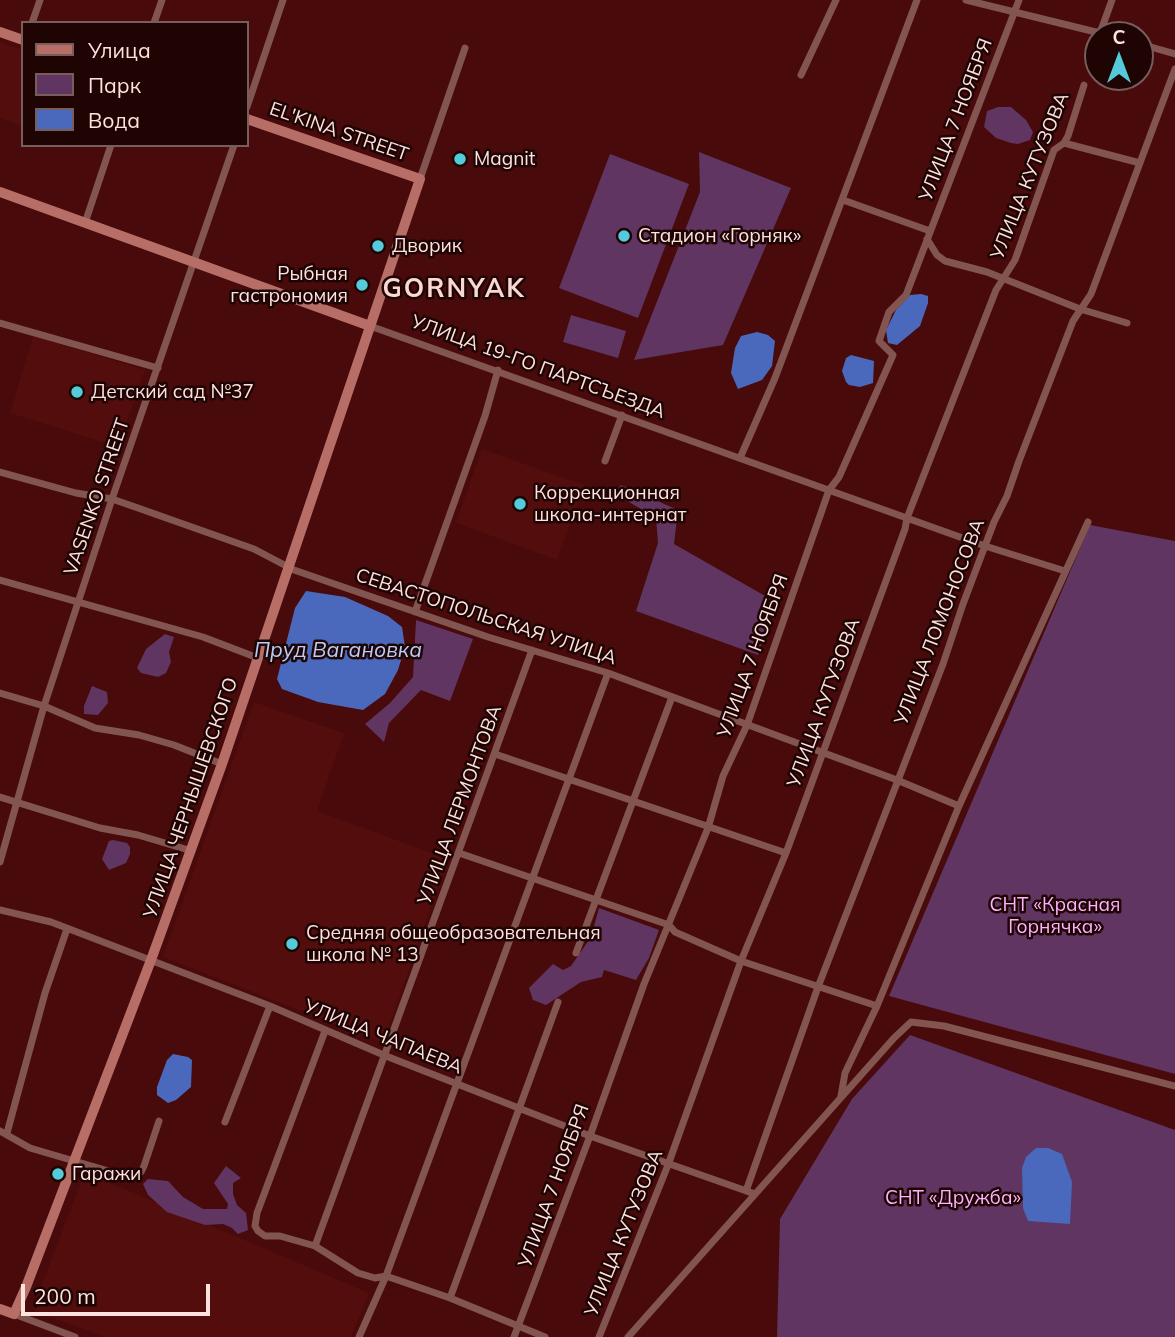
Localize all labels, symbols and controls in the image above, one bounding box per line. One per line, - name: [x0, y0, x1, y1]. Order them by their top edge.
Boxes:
- legend: [21, 21, 248, 147]
- north arrow: [1084, 21, 1154, 91]
- text: С: [1112, 25, 1126, 49]
- street label: УЛИЦА 7 НОЯБРЯ: [914, 35, 998, 205]
- text: Улица: [88, 37, 151, 63]
- text: Парк: [88, 72, 141, 98]
- street label: УЛИЦА КУТУЗОВА: [986, 89, 1074, 263]
- street label: EL'KINA STREET: [266, 98, 412, 166]
- text: Вода: [88, 107, 140, 133]
- place label: Magnit: [474, 148, 535, 170]
- marker: Magnit: [452, 151, 468, 167]
- place label: Стадион «Горняк»: [638, 225, 801, 247]
- marker: Стадион «Горняк»: [616, 228, 632, 244]
- place label: Дворик: [392, 235, 462, 257]
- marker: Дворик: [370, 238, 386, 254]
- place label: Рыбная гастрономия: [230, 263, 348, 307]
- district label: GORNYAK: [383, 273, 525, 305]
- marker: Рыбная гастрономия: [354, 277, 370, 293]
- street label: УЛИЦА 19-ГО ПАРТСЪЕЗДА: [408, 310, 668, 424]
- place label: Детский сад №37: [91, 381, 254, 403]
- marker: Детский сад №37: [69, 384, 85, 400]
- street label: VASENKO STREET: [60, 416, 134, 578]
- place label: Коррекционная школа-интернат: [534, 482, 686, 526]
- marker: Коррекционная школа-интернат: [512, 496, 528, 512]
- street label: УЛИЦА ЛОМОНОСОВА: [890, 516, 990, 728]
- street label: СЕВАСТОПОЛЬСКАЯ УЛИЦА: [353, 564, 619, 670]
- street label: УЛИЦА 7 НОЯБРЯ: [713, 571, 793, 741]
- street label: УЛИЦА КУТУЗОВА: [783, 615, 865, 791]
- water label: Пруд Вагановка: [254, 638, 422, 664]
- street label: УЛИЦА ЧЕРНЫШЕВСКОГО: [139, 675, 243, 921]
- street label: УЛИЦА ЛЕРМОНТОВА: [413, 702, 507, 908]
- park label: СНТ «Красная Горнячка»: [989, 894, 1121, 938]
- place label: Средняя общеобразовательная школа № 13: [306, 922, 601, 966]
- marker: Средняя общеобразовательная школа № 13: [284, 936, 300, 952]
- street label: УЛИЦА ЧАПАЕВА: [300, 995, 466, 1079]
- street label: УЛИЦА 7 НОЯБРЯ: [514, 1101, 594, 1271]
- street label: УЛИЦА КУТУЗОВА: [580, 1146, 668, 1320]
- place label: Гаражи: [72, 1163, 141, 1185]
- marker: Гаражи: [50, 1166, 66, 1182]
- park label: СНТ «Дружба»: [885, 1187, 1021, 1209]
- scale bar: [24, 1270, 214, 1314]
- text: 200 m: [34, 1283, 96, 1309]

